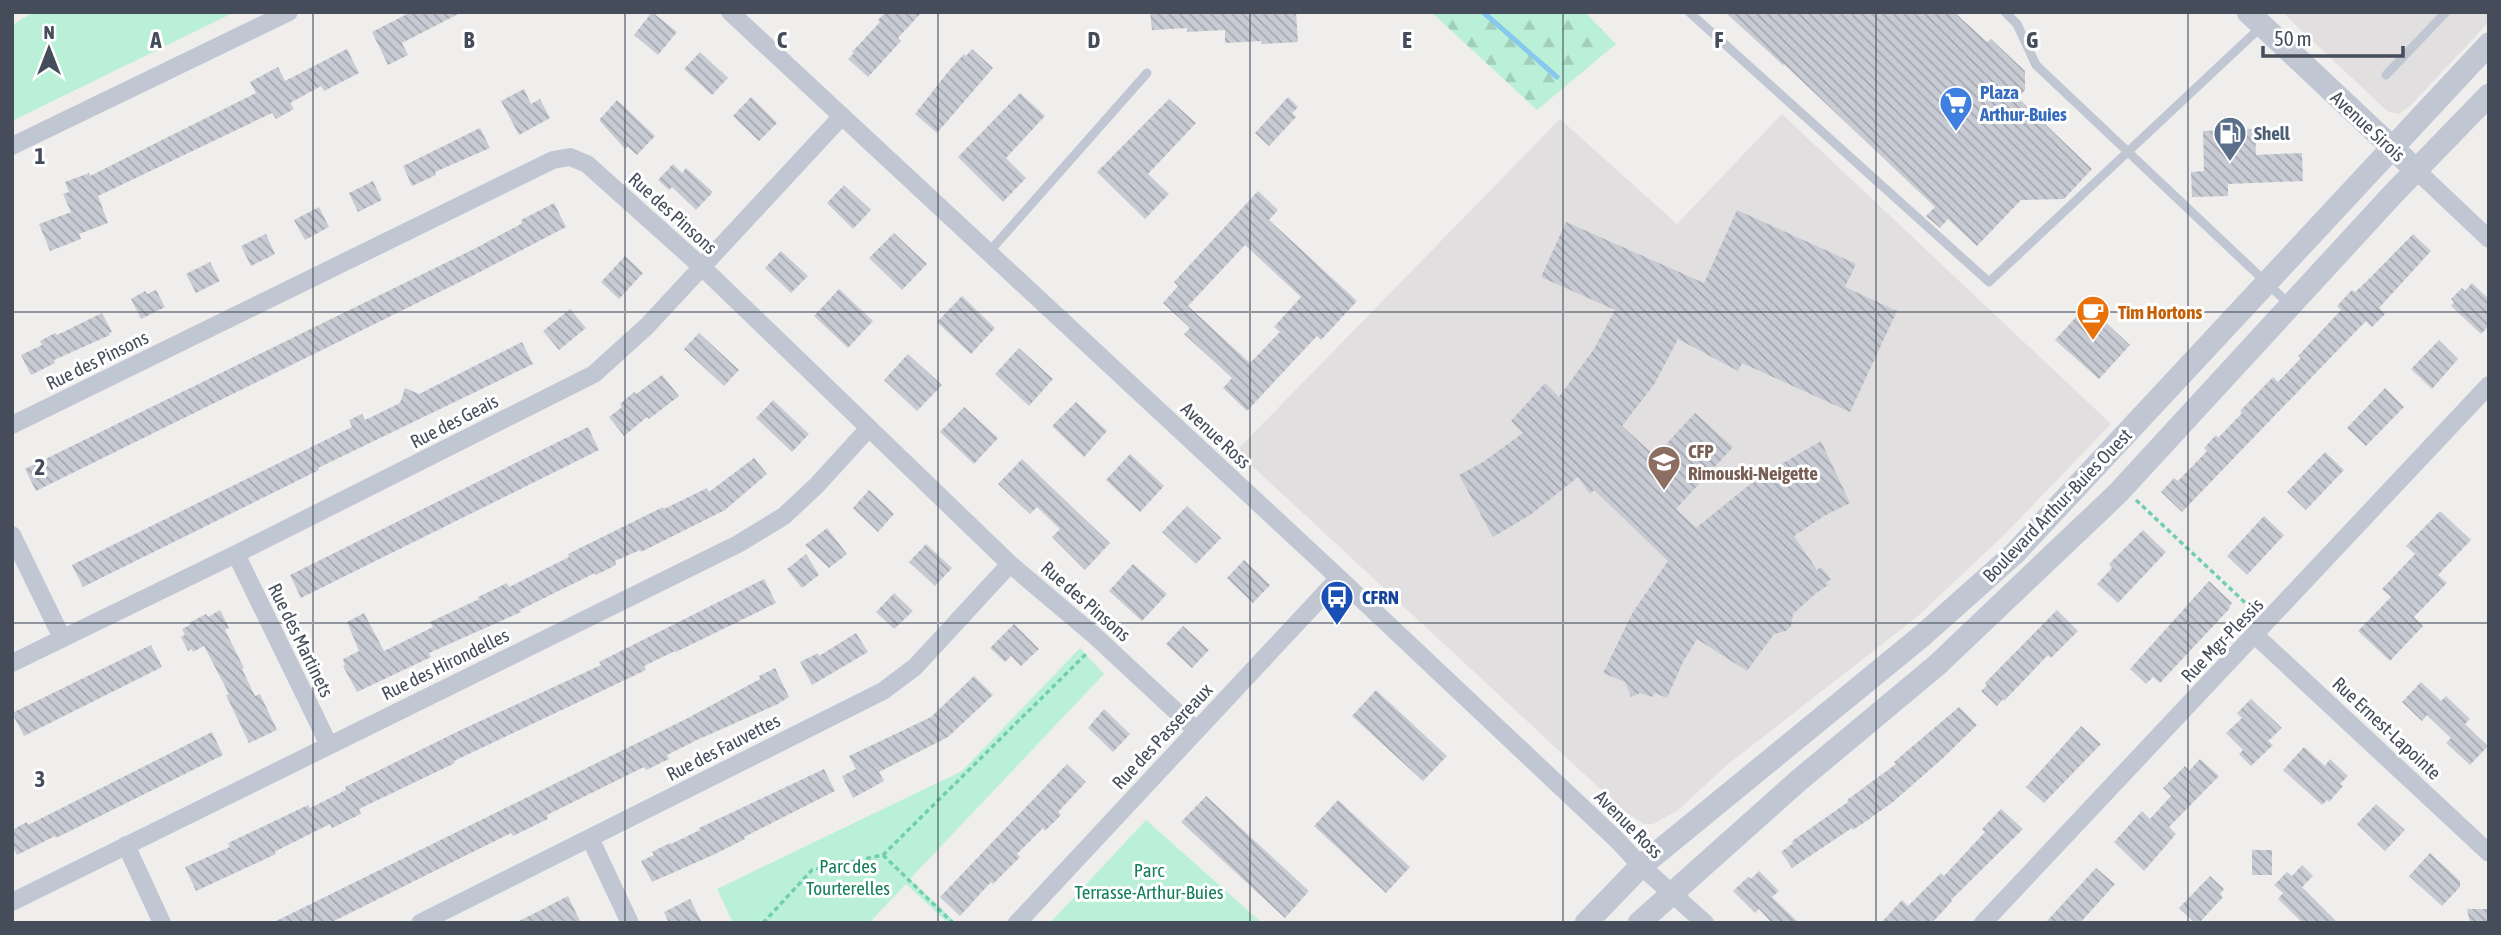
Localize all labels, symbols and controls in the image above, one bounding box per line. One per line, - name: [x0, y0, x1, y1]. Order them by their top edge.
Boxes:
- north arrow: [14, 14, 84, 84]
- scale bar: [2263, 14, 2403, 58]
- text: N: [43, 21, 55, 43]
- text: 50 m: [2274, 26, 2312, 50]
- text: A: [149, 27, 162, 53]
- text: B: [464, 27, 475, 53]
- text: C: [777, 27, 788, 53]
- text: D: [1088, 27, 1101, 53]
- text: E: [1402, 27, 1412, 53]
- text: F: [1714, 27, 1724, 53]
- text: G: [2026, 27, 2038, 53]
- place label: Plaza Arthur-Buies: [1979, 81, 2067, 125]
- supermarket icon: Plaza Arthur-Buies: [1937, 84, 1975, 133]
- street label: Avenue Sirois: [2326, 86, 2410, 166]
- fuel station icon: Shell: [2211, 114, 2249, 163]
- place label: Shell: [2254, 122, 2291, 144]
- text: 1: [35, 143, 46, 169]
- street label: Rue des Pinsons: [624, 168, 722, 258]
- cafe icon: Tim Hortons: [2074, 293, 2112, 342]
- place label: Tim Hortons: [2118, 301, 2202, 323]
- street label: Rue des Pinsons: [42, 326, 152, 394]
- street label: Rue des Geais: [406, 389, 502, 452]
- street label: Avenue Ross: [1177, 397, 1256, 473]
- street label: Boulevard Arthur-Buies Ouest: [1978, 424, 2136, 586]
- place label: CFP Rimouski-Neigette: [1688, 440, 1818, 484]
- school or university icon: CFP Rimouski-Neigette: [1645, 443, 1683, 492]
- text: 2: [35, 454, 45, 480]
- street label: Rue des Pinsons: [1037, 556, 1135, 646]
- bus stop icon: CFRN: [1318, 578, 1356, 627]
- street label: Rue des Martinets: [264, 580, 338, 701]
- place label: CFRN: [1362, 586, 1399, 608]
- street label: Rue Mgr-Plessis: [2176, 593, 2268, 687]
- street label: Rue des Hirondelles: [378, 624, 512, 704]
- street label: Rue Ernest-Lapointe: [2328, 672, 2446, 784]
- street label: Rue des Passereaux: [1107, 678, 1217, 793]
- street label: Rue des Fauvettes: [663, 709, 784, 785]
- text: 3: [35, 766, 45, 792]
- street label: Avenue Ross: [1590, 785, 1668, 863]
- park label: Parc des Tourterelles: [806, 855, 890, 899]
- park label: Parc Terrasse-Arthur-Buies: [1074, 859, 1224, 903]

